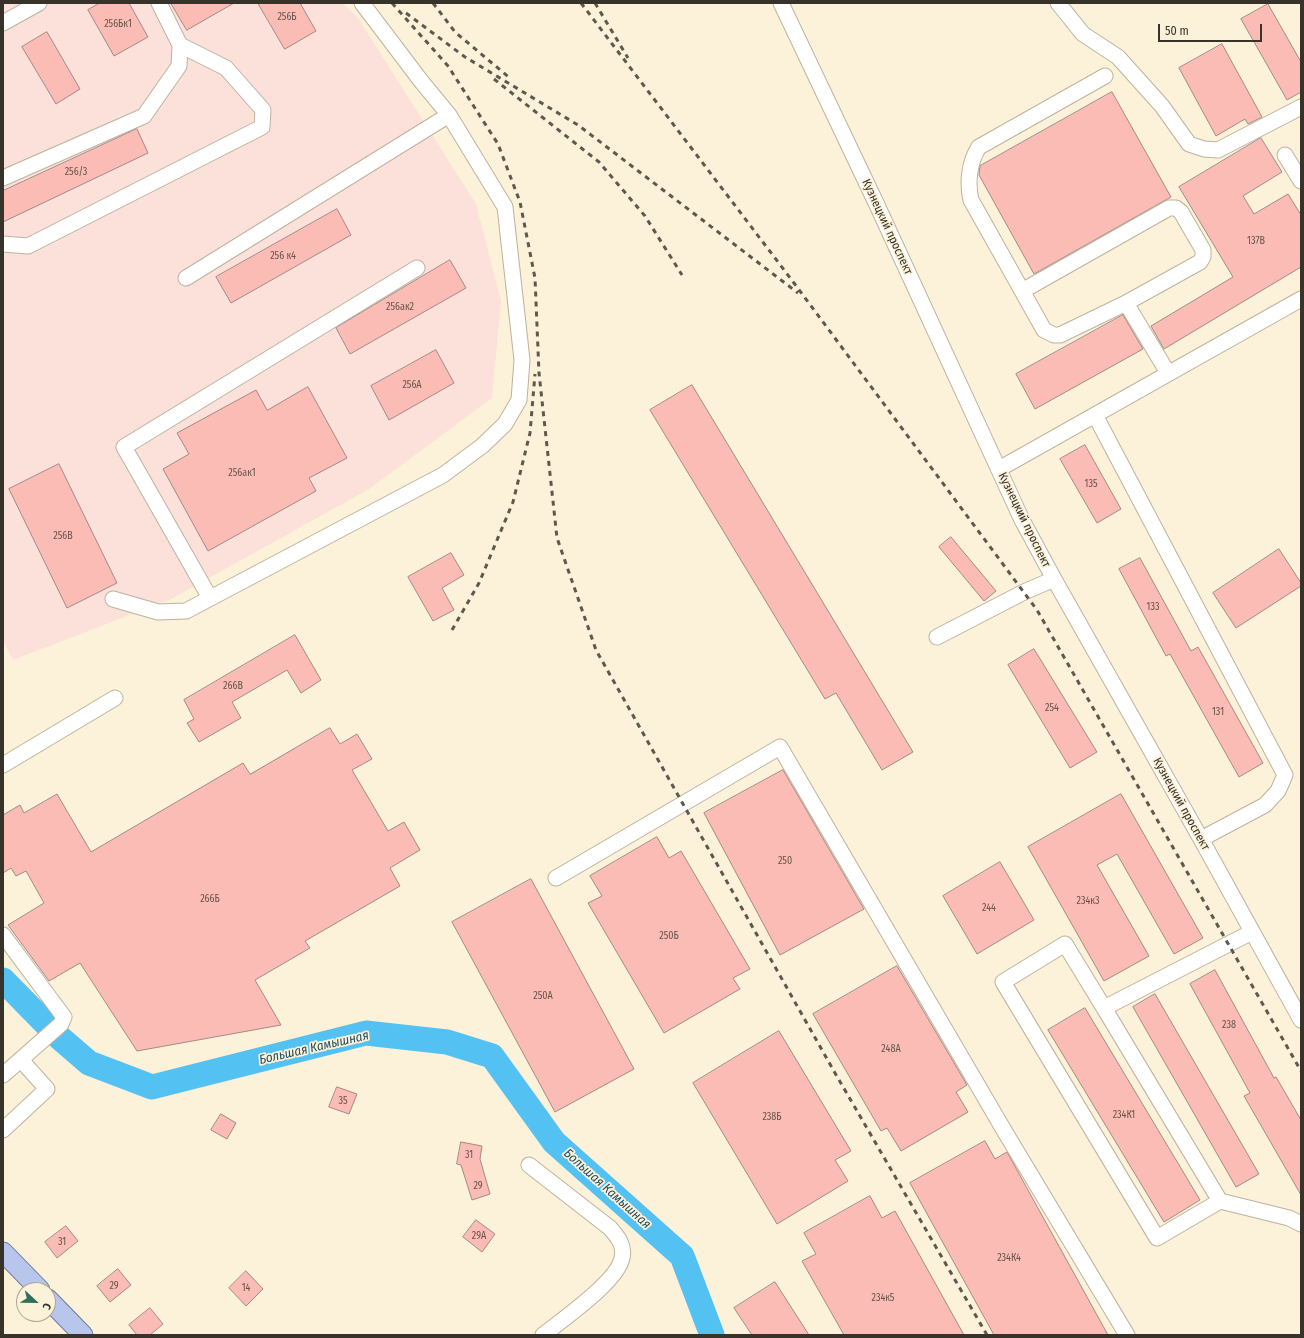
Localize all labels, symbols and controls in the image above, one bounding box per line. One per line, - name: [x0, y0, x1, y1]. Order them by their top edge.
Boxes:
- house number: 256Б: [277, 11, 297, 23]
- scale bar: [1160, 16, 1264, 42]
- house number: 256Бк1: [104, 18, 132, 30]
- text: 50 m: [1165, 24, 1189, 38]
- house number: 256/3: [65, 166, 87, 178]
- street label: Кузнецкий проспект: [859, 177, 915, 277]
- house number: 137В: [1247, 235, 1265, 247]
- house number: 256 к4: [270, 250, 296, 262]
- house number: 256ак2: [386, 301, 414, 313]
- house number: 256А: [402, 379, 422, 391]
- house number: 256ак1: [228, 467, 256, 479]
- street label: Кузнецкий проспект: [995, 470, 1053, 570]
- house number: 135: [1085, 478, 1097, 490]
- house number: 256В: [53, 530, 73, 542]
- house number: 133: [1147, 601, 1159, 613]
- house number: 266В: [223, 680, 243, 692]
- house number: 254: [1045, 702, 1059, 714]
- house number: 131: [1212, 706, 1224, 718]
- street label: Кузнецкий проспект: [1150, 755, 1212, 853]
- house number: 250: [778, 855, 792, 867]
- house number: 266Б: [200, 893, 220, 905]
- house number: 234к3: [1077, 895, 1099, 907]
- house number: 244: [982, 902, 996, 914]
- house number: 250Б: [659, 930, 679, 942]
- house number: 250А: [533, 990, 553, 1002]
- house number: 238: [1222, 1019, 1236, 1031]
- water label: Большая Камышная: [258, 1028, 370, 1068]
- house number: 248А: [881, 1043, 901, 1055]
- house number: 35: [338, 1095, 348, 1107]
- house number: 234К1: [1113, 1109, 1135, 1121]
- house number: 238Б: [762, 1111, 782, 1123]
- water label: Большая Камышная: [560, 1146, 654, 1232]
- house number: 31: [465, 1149, 473, 1161]
- house number: 29: [473, 1180, 483, 1192]
- house number: 29А: [472, 1230, 486, 1242]
- house number: 31: [58, 1236, 66, 1248]
- house number: 234К4: [997, 1252, 1021, 1264]
- house number: 29: [109, 1280, 119, 1292]
- north arrow: [16, 1282, 56, 1322]
- house number: 14: [242, 1282, 250, 1294]
- house number: 234к5: [872, 1292, 894, 1304]
- text: С: [40, 1301, 54, 1311]

